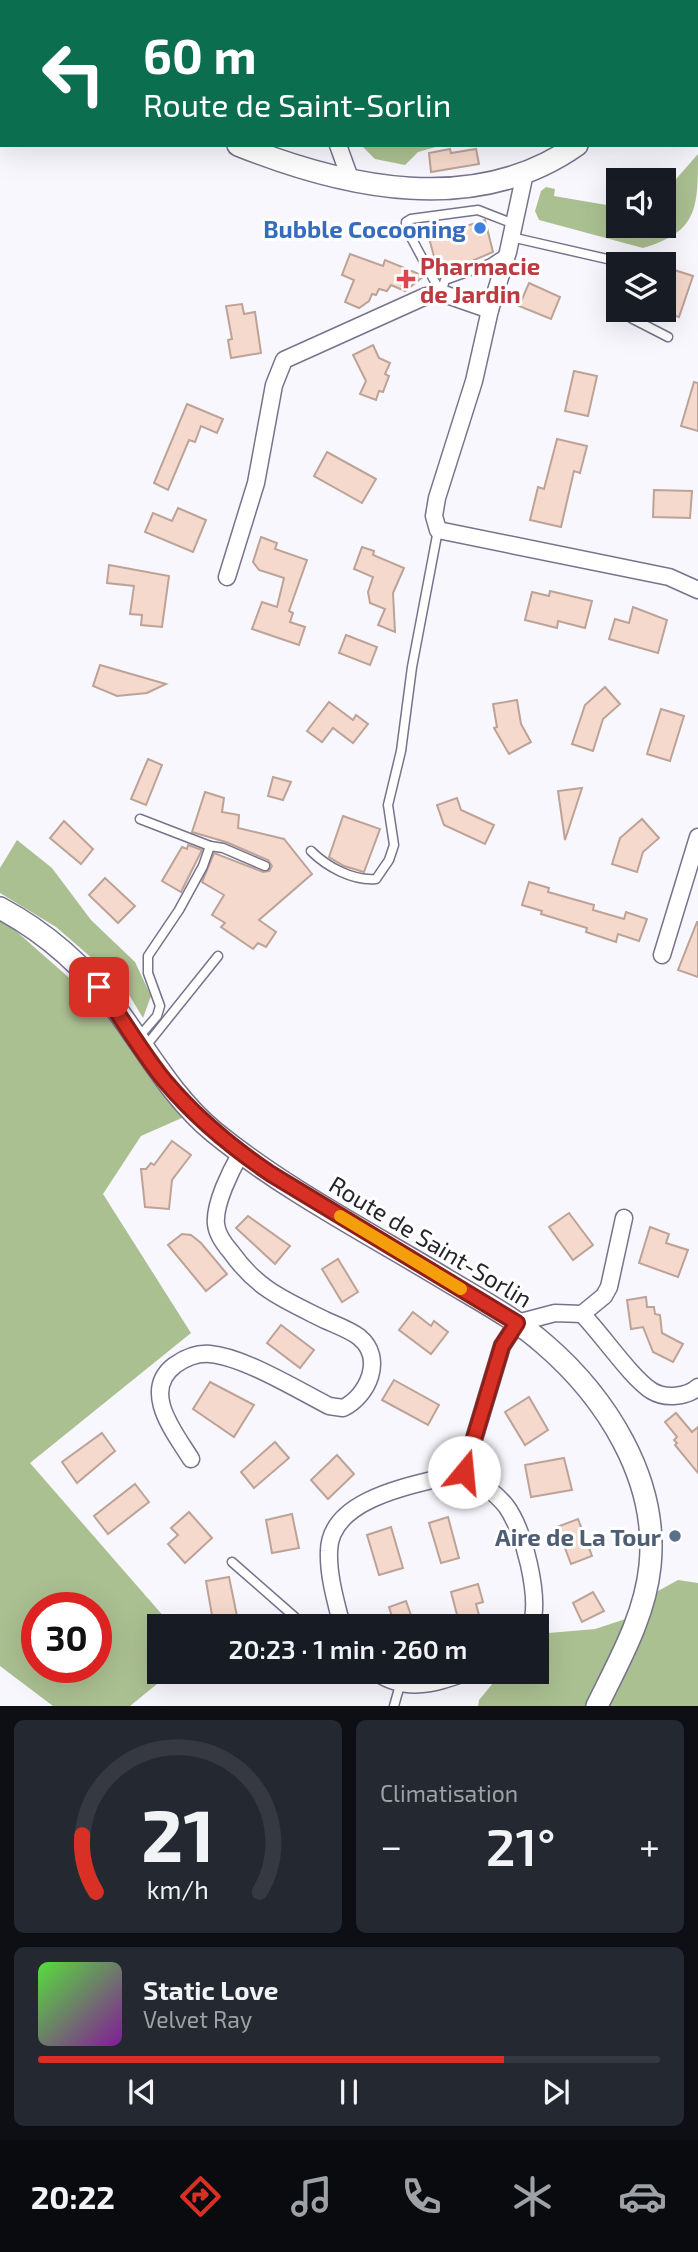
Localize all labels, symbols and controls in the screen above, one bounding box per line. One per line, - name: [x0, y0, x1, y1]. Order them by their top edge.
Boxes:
- text: 60 m: [143, 25, 257, 84]
- icon: left: [28, 28, 119, 119]
- text: Route de Saint-Sorlin: [143, 85, 451, 123]
- map controls: [606, 168, 676, 322]
- button: sound: [606, 168, 676, 238]
- place label: Bubble Cocooning: [263, 214, 466, 243]
- marker: Bubble Cocooning: [472, 220, 488, 236]
- place label: Pharmacie de Jardin: [420, 251, 540, 308]
- button: layers: [606, 252, 676, 322]
- marker: Pharmacie de Jardin: [398, 271, 414, 287]
- pin: [69, 957, 129, 1017]
- icon: arrive: [80, 968, 118, 1006]
- street label: Route de Saint-Sorlin: [324, 1169, 538, 1313]
- position arrow: [427, 1435, 501, 1509]
- place label: Aire de La Tour: [495, 1522, 662, 1551]
- marker: Aire de La Tour: [667, 1528, 683, 1544]
- speed limit sign: 30: [21, 1592, 112, 1683]
- text: 20:23 · 1 min · 260 m: [229, 1633, 467, 1664]
- text: Climatisation: [380, 1779, 518, 1807]
- text: 21: [141, 1790, 215, 1878]
- text: 21°: [486, 1814, 556, 1876]
- text: −: [380, 1822, 402, 1868]
- text: +: [639, 1822, 660, 1868]
- text: km/h: [147, 1874, 209, 1904]
- text: Static Love: [143, 1974, 279, 2005]
- text: Velvet Ray: [143, 2005, 252, 2033]
- icon: previous: [123, 2073, 161, 2111]
- icon: pause: [330, 2073, 368, 2111]
- icon: next: [537, 2073, 575, 2111]
- icon: directions: [176, 2172, 225, 2221]
- icon: music: [287, 2172, 336, 2221]
- icon: phone: [397, 2172, 446, 2221]
- icon: climate: [508, 2172, 557, 2221]
- icon: car: [618, 2172, 667, 2221]
- text: 20:22: [31, 2177, 115, 2215]

